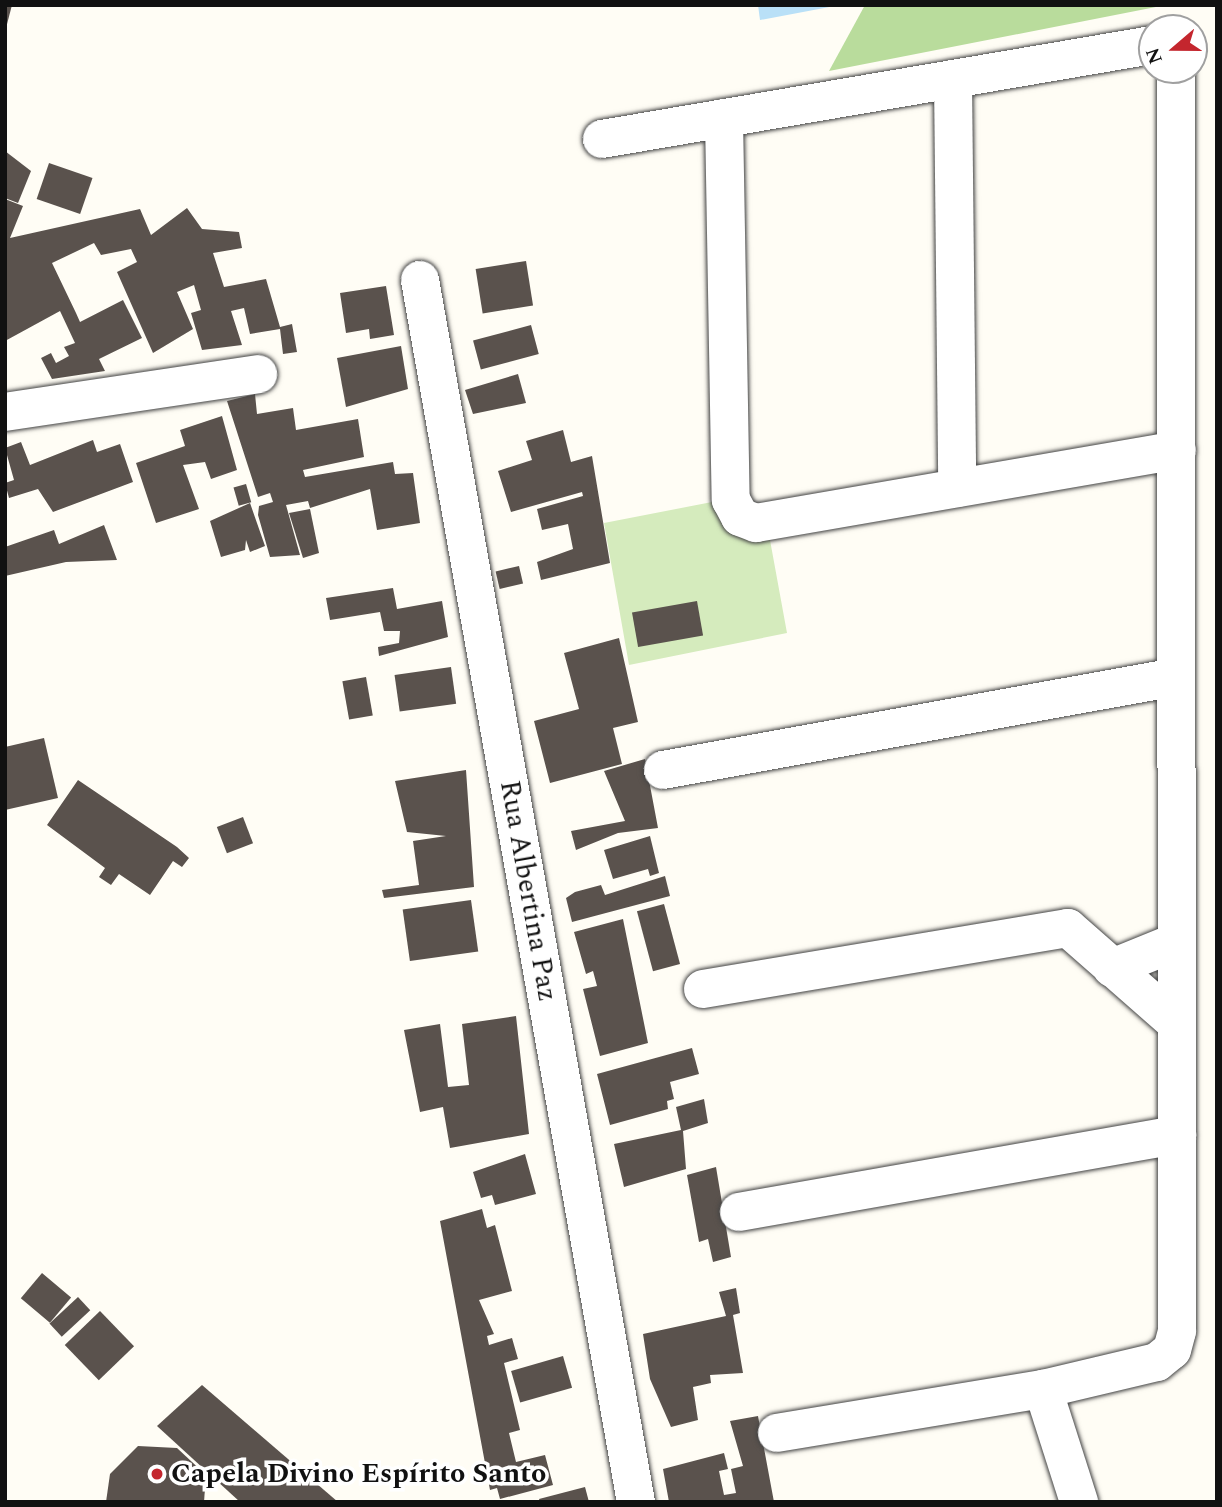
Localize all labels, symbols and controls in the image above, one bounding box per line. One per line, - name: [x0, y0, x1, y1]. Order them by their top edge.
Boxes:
- north arrow: [1138, 14, 1208, 84]
- text: N: [1138, 43, 1171, 68]
- street label: Rua Albertina Paz: [492, 778, 564, 1004]
- place label: Capela Divino Espírito Santo: [171, 1457, 546, 1491]
- marker: Capela Divino Espírito Santo: [149, 1466, 165, 1482]

